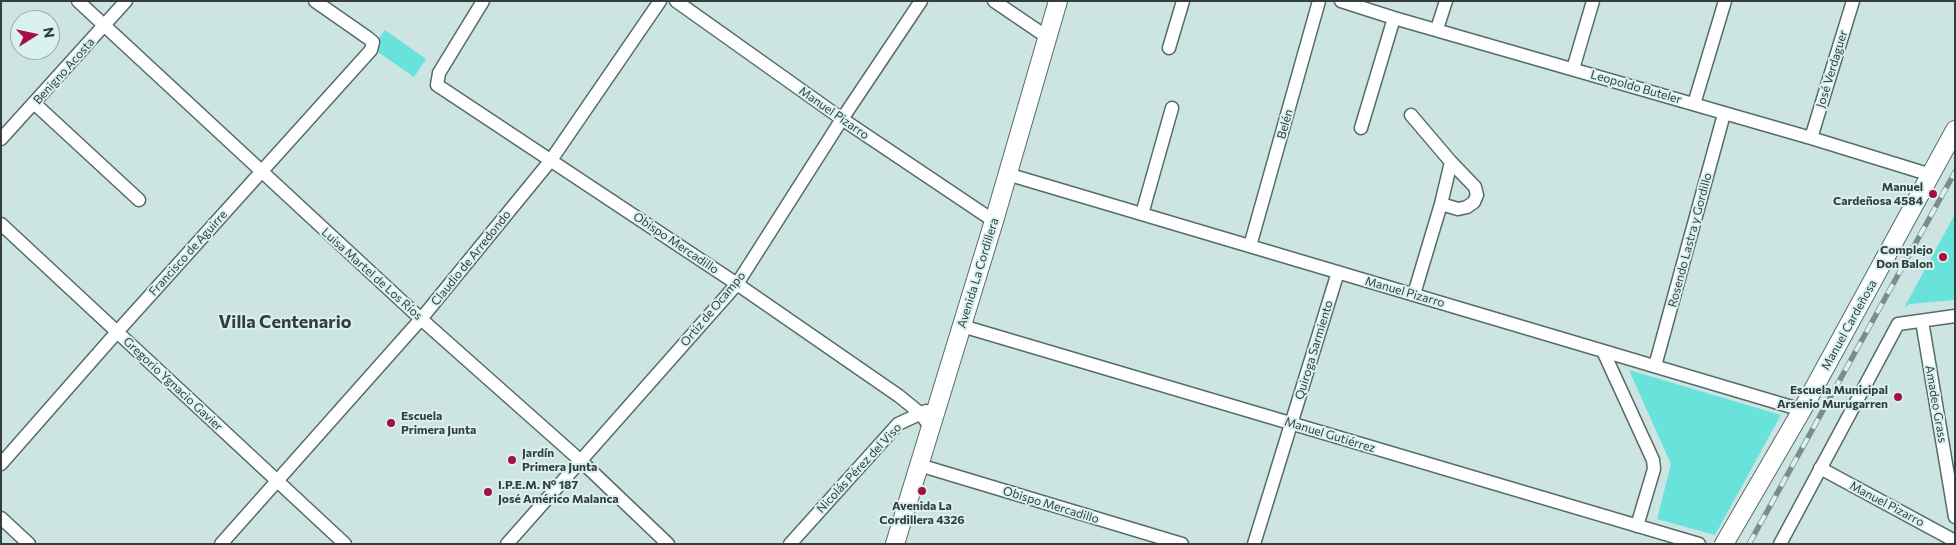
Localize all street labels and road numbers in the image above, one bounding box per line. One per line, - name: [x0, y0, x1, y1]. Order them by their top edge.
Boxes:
- street label: José Verdaguer: [1813, 28, 1851, 110]
- street label: Benigno Acosta: [30, 35, 98, 107]
- street label: Leopoldo Buteler: [1589, 67, 1683, 107]
- street label: Manuel Pizarro: [796, 83, 872, 143]
- street label: Belén: [1274, 107, 1296, 141]
- street label: Rosendo Lastra y Gordillo: [1665, 171, 1715, 309]
- street label: Francisco de Aguirre: [146, 207, 230, 299]
- street label: Claudio de Arredondo: [428, 207, 514, 309]
- street label: Obispo Mercadillo: [631, 209, 721, 277]
- street label: Avenida La Cordillera: [954, 216, 1002, 330]
- street label: Luisa Martel de Los Ríos: [319, 225, 425, 323]
- street label: Ortiz de Ocampo: [678, 269, 748, 349]
- street label: Manuel Pizarro: [1363, 274, 1447, 310]
- street label: Manuel Cardeñosa: [1818, 277, 1880, 373]
- street label: Quiroga Sarmiento: [1292, 299, 1336, 401]
- street label: Gregorio Ygnacio Gavier: [120, 334, 226, 434]
- street label: Amadeo Grass: [1922, 364, 1950, 444]
- street label: Manuel Gutiérrez: [1283, 414, 1377, 456]
- street label: Nicolás Pérez del Viso: [814, 420, 904, 516]
- street label: Manuel Pizarro: [1847, 478, 1927, 530]
- street label: Obispo Mercadillo: [1001, 484, 1101, 526]

